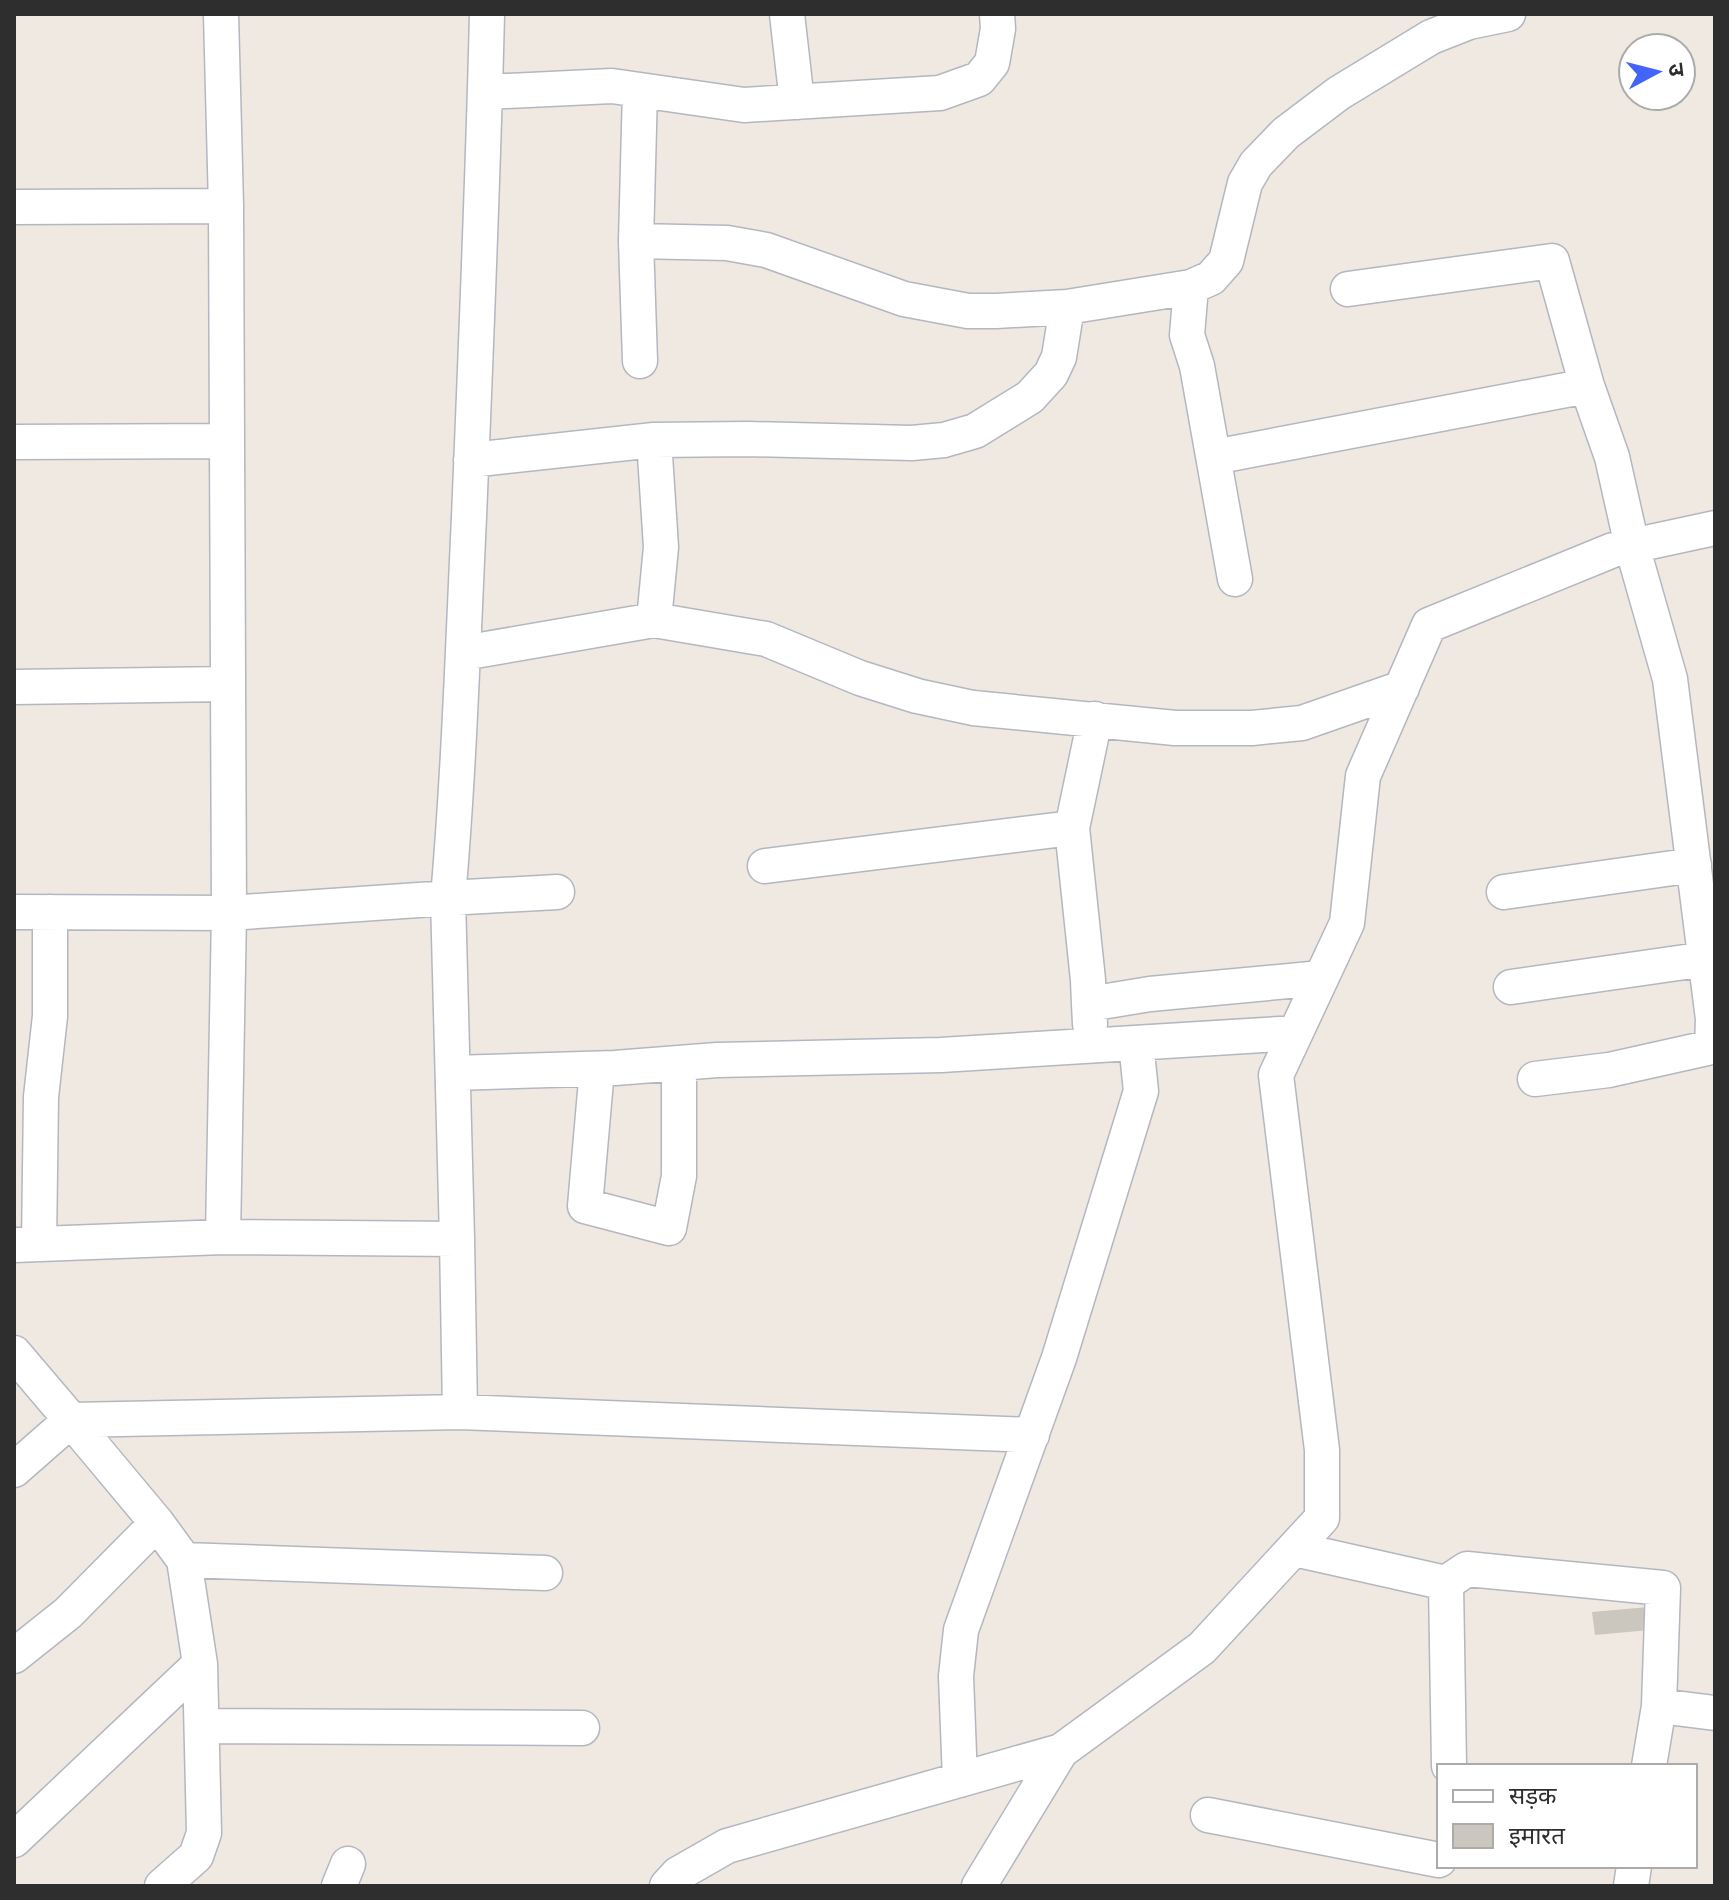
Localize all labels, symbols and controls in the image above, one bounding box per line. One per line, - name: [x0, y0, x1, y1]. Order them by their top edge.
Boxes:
- north arrow: [1617, 32, 1697, 112]
- text: उ: [1662, 62, 1691, 79]
- legend: [1437, 1764, 1697, 1868]
- text: सड़क: [1509, 1782, 1557, 1810]
- text: इमारत: [1509, 1822, 1566, 1850]

